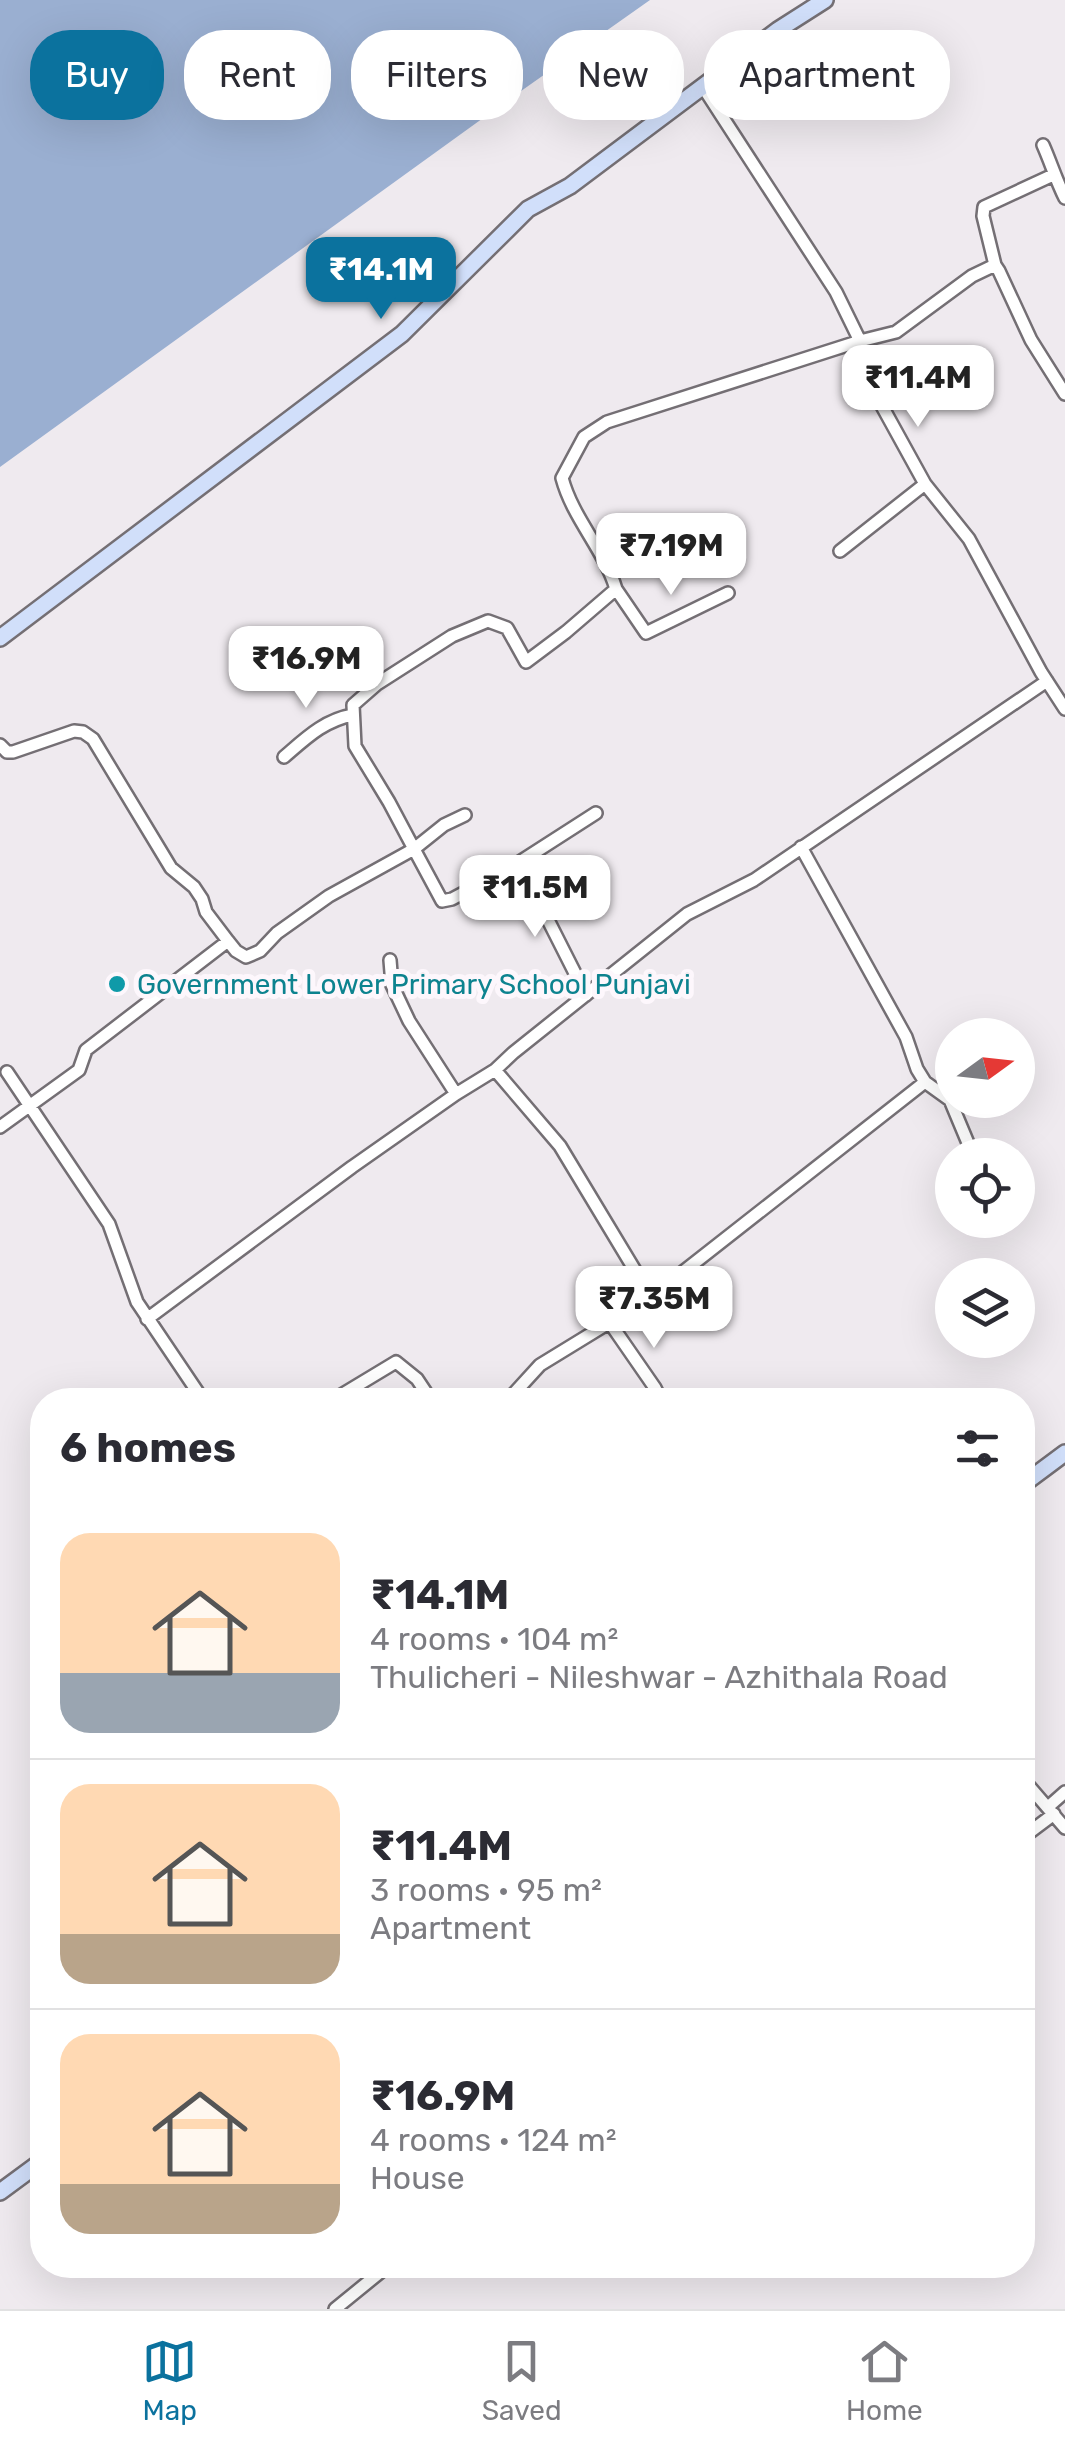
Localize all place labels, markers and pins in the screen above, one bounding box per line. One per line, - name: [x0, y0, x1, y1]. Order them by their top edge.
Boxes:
- pin: ₹14.1M: [300, 237, 462, 322]
- pin: ₹11.4M: [837, 345, 999, 430]
- pin: ₹7.19M: [590, 513, 752, 598]
- pin: ₹16.9M: [225, 626, 387, 711]
- pin: ₹11.5M: [454, 855, 616, 940]
- place label: Government Lower Primary School Punjavi: [137, 968, 691, 1001]
- marker: Government Lower Primary School Punjavi: [106, 973, 128, 995]
- pin: ₹7.35M: [573, 1266, 735, 1351]

